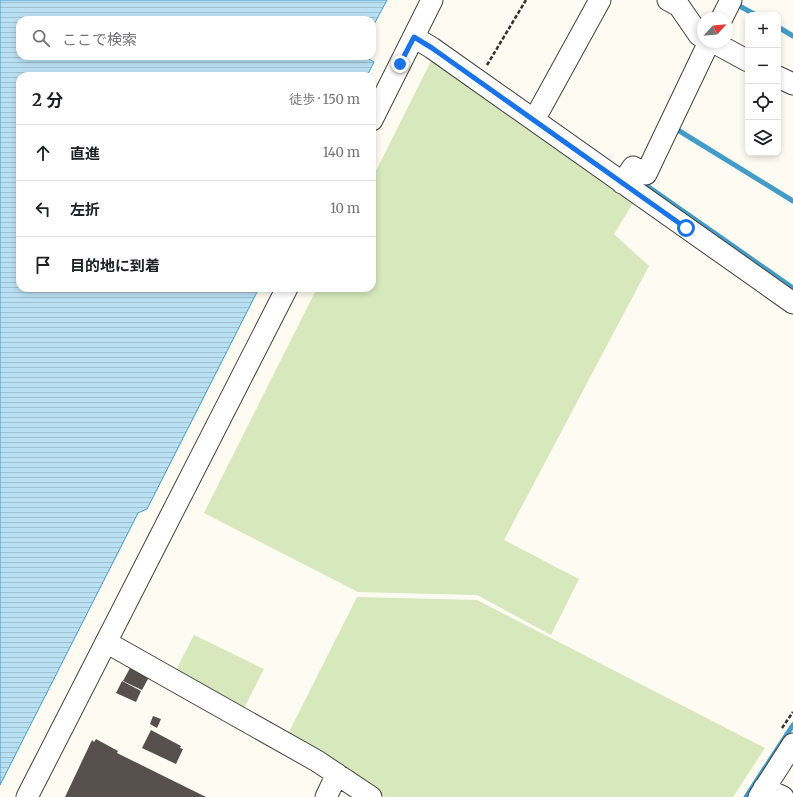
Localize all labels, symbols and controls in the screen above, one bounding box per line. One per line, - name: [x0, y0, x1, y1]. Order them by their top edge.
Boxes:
- north arrow: [697, 12, 733, 48]
- map controls: [745, 12, 781, 156]
- button: +: [745, 12, 781, 48]
- search box: [16, 16, 376, 60]
- icon: search: [30, 27, 52, 49]
- text: ここで検索: [62, 30, 137, 49]
- button: −: [745, 48, 781, 84]
- route end: [391, 55, 409, 73]
- button: locate: [745, 84, 781, 120]
- text: 2 分: [32, 89, 63, 111]
- text: 徒歩 · 150 m: [289, 91, 360, 108]
- button: layers: [745, 120, 781, 156]
- icon: ahead: [32, 142, 54, 164]
- text: 直進: [70, 144, 100, 163]
- text: 140 m: [323, 144, 360, 161]
- icon: left: [32, 198, 54, 220]
- text: 左折: [70, 200, 100, 219]
- text: 10 m: [330, 200, 360, 217]
- route start: [677, 219, 695, 237]
- icon: arrive: [32, 254, 54, 276]
- text: 目的地に到着: [70, 256, 160, 275]

